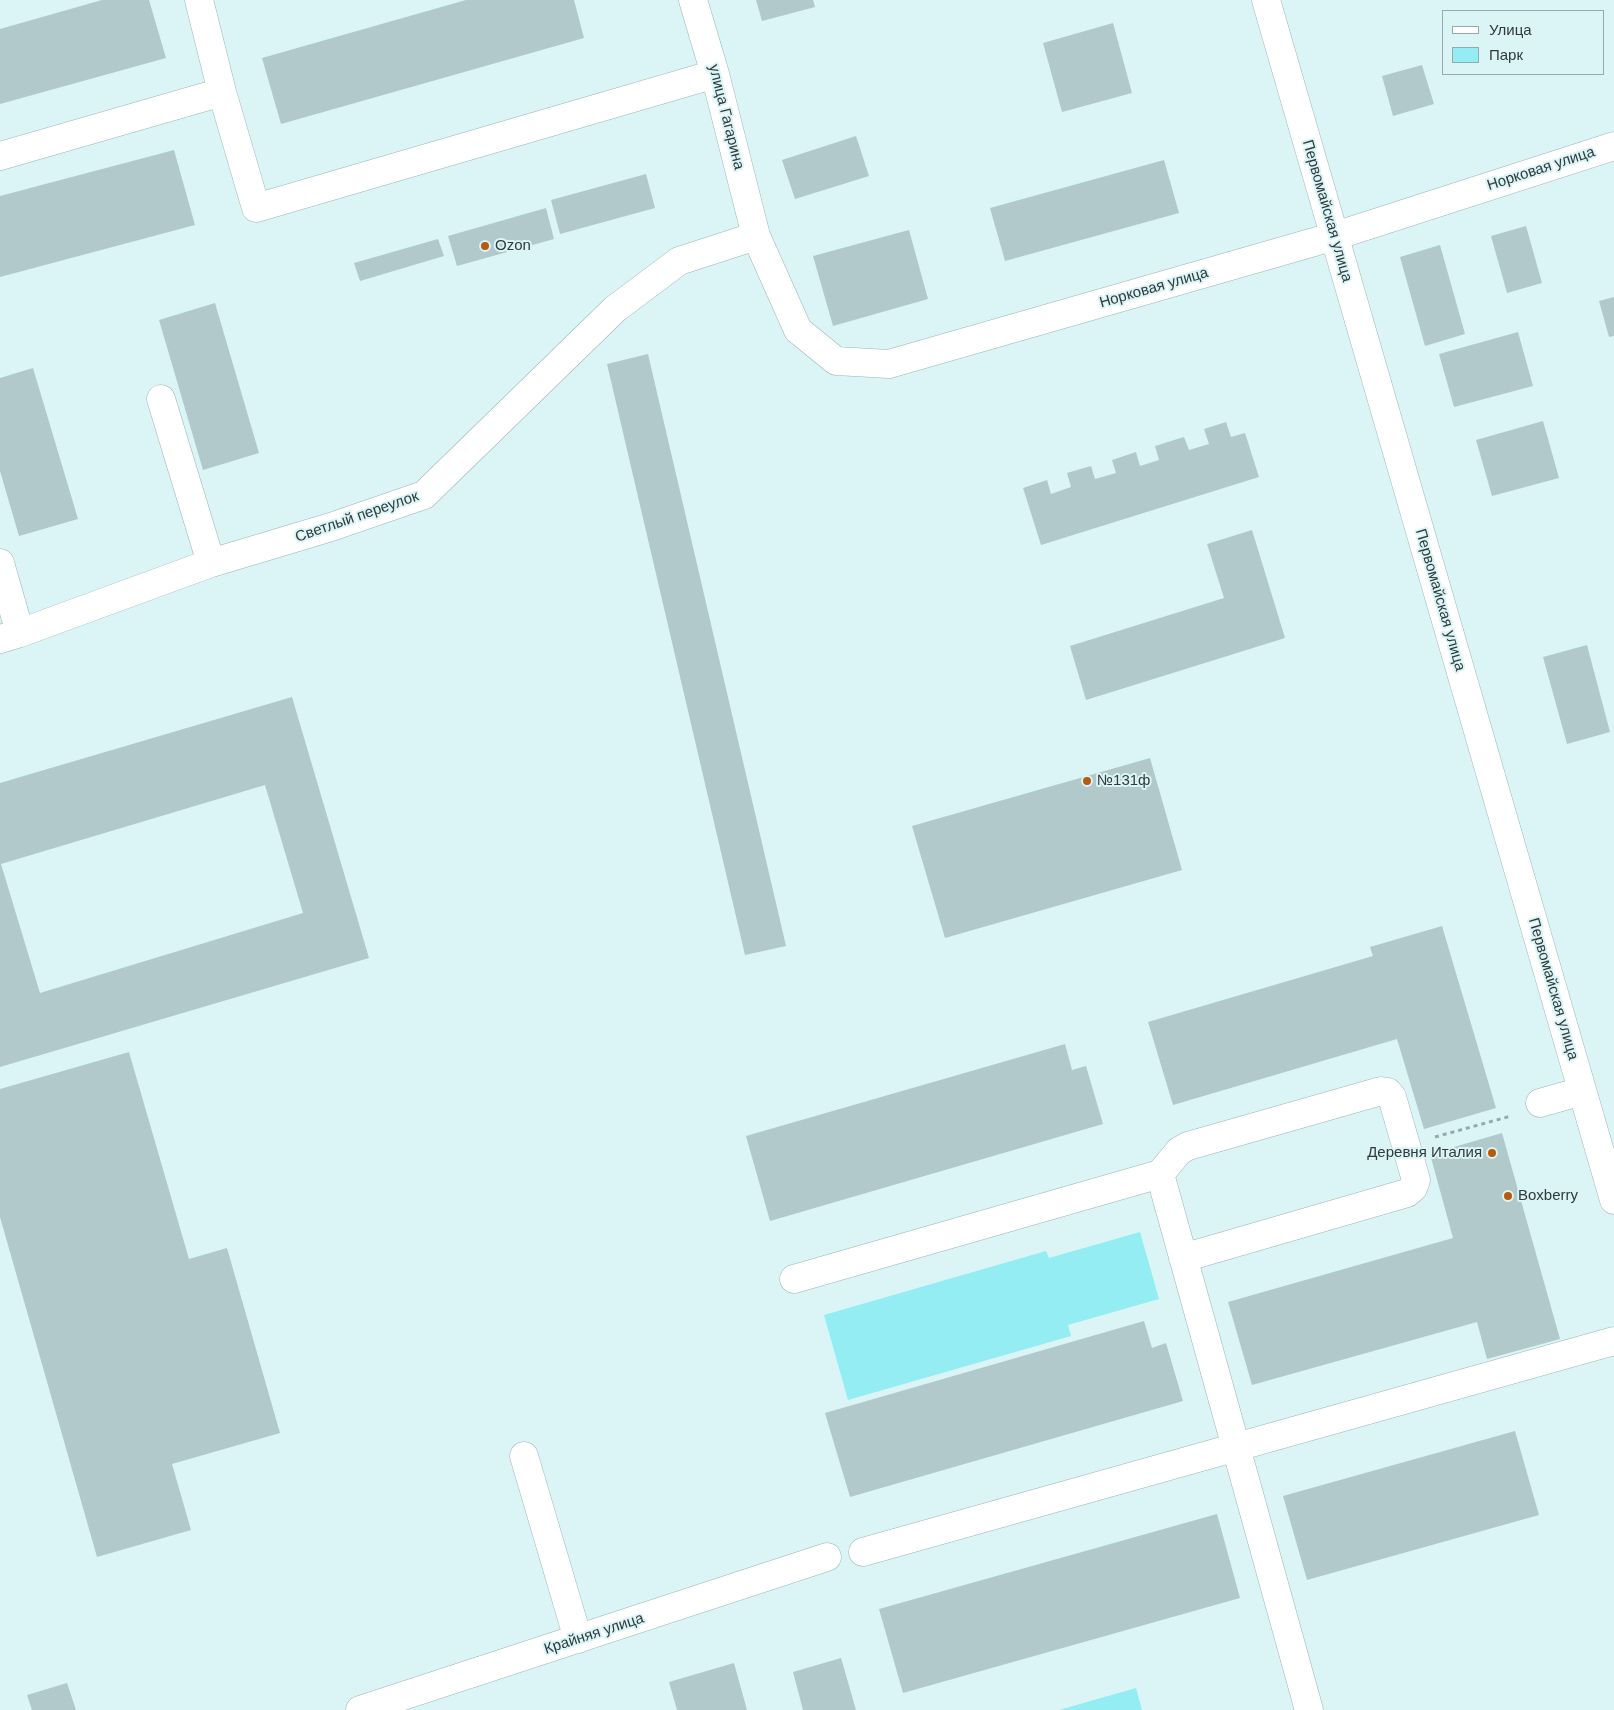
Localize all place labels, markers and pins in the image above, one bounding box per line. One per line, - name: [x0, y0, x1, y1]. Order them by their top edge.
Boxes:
- place label: Ozon: [495, 237, 531, 255]
- marker: Ozon: [479, 240, 491, 252]
- place label: №131ф: [1097, 772, 1150, 790]
- marker: №131ф: [1081, 775, 1093, 787]
- place label: Деревня Италия: [1367, 1144, 1482, 1162]
- marker: Деревня Италия: [1486, 1147, 1498, 1159]
- place label: Boxberry: [1518, 1187, 1578, 1205]
- marker: Boxberry: [1502, 1190, 1514, 1202]

